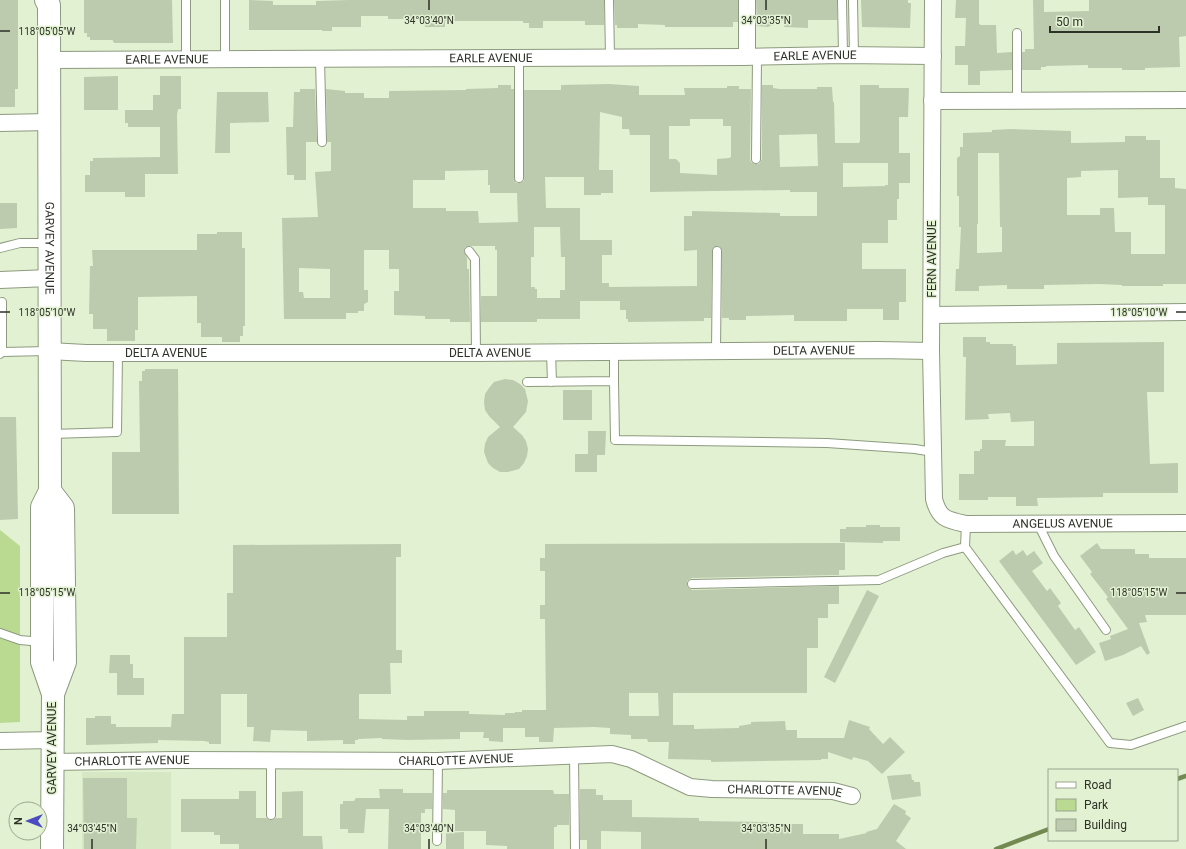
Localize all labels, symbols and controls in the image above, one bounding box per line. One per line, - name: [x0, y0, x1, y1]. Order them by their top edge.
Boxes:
- scale bar: [1050, 8, 1159, 34]
- text: 34°03'40"N: [404, 15, 454, 26]
- text: 34°03'35"N: [741, 15, 791, 26]
- text: 50 m: [1056, 15, 1083, 29]
- text: 118°05'05"W: [19, 26, 76, 37]
- street label: EARLE AVENUE: [773, 48, 857, 63]
- street label: EARLE AVENUE: [449, 51, 533, 65]
- street label: EARLE AVENUE: [125, 52, 209, 67]
- street label: GARVEY AVENUE: [42, 202, 57, 295]
- street label: FERN AVENUE: [925, 220, 939, 298]
- text: 118°05'10"W: [19, 307, 76, 318]
- text: 118°05'10"W: [1111, 307, 1168, 318]
- street label: DELTA AVENUE: [773, 343, 855, 358]
- street label: DELTA AVENUE: [125, 346, 207, 360]
- street label: DELTA AVENUE: [449, 346, 531, 360]
- street label: ANGELUS AVENUE: [1012, 516, 1113, 531]
- text: 118°05'15"W: [19, 587, 76, 598]
- text: 118°05'15"W: [1111, 587, 1168, 598]
- street label: GARVEY AVENUE: [45, 701, 59, 794]
- street label: CHARLOTTE AVENUE: [398, 751, 514, 768]
- street label: CHARLOTTE AVENUE: [74, 753, 190, 769]
- legend: [1048, 769, 1178, 841]
- text: Road: [1084, 778, 1112, 792]
- street label: CHARLOTTE AVENUE: [727, 782, 844, 800]
- text: Park: [1084, 798, 1109, 812]
- north arrow: [8, 801, 48, 841]
- text: N: [12, 817, 25, 825]
- text: Building: [1084, 818, 1127, 832]
- text: 34°03'45"N: [67, 823, 117, 834]
- text: 34°03'40"N: [404, 823, 454, 834]
- text: 34°03'35"N: [741, 823, 791, 834]

